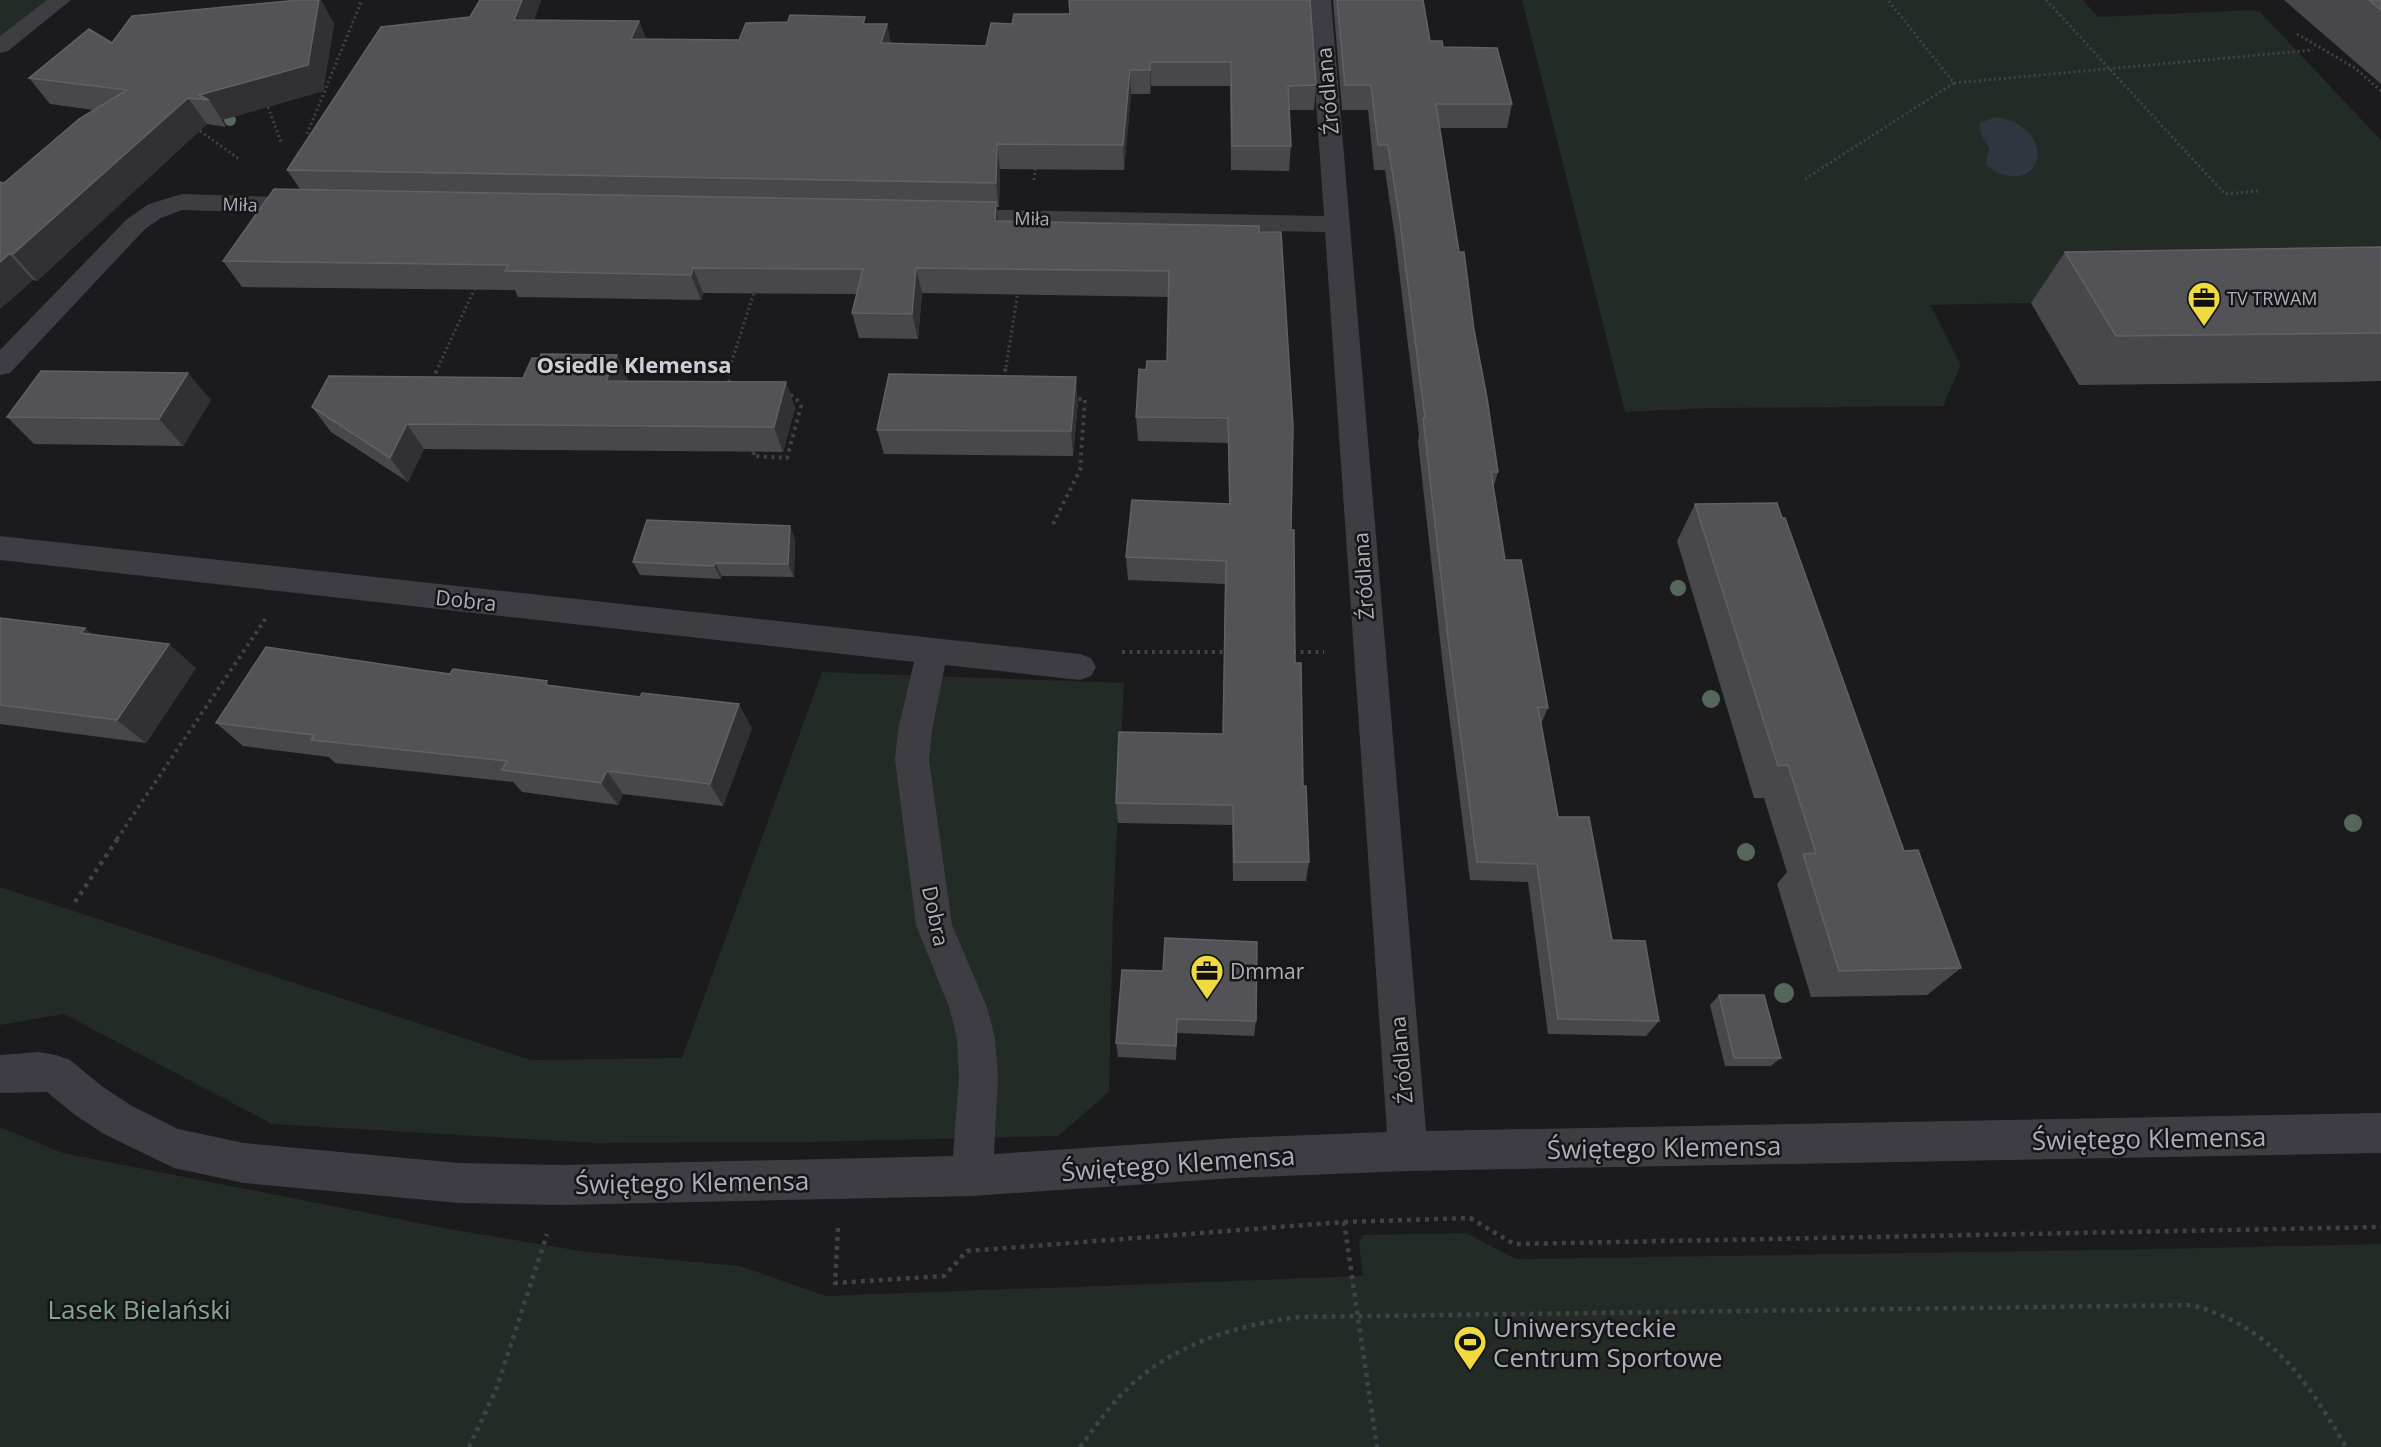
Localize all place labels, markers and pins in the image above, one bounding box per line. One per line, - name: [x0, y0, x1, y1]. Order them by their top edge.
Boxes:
- office icon: TV TRWAM: [2186, 280, 2222, 327]
- place label: TV TRWAM: [2227, 286, 2318, 310]
- office icon: Dmmar: [1189, 953, 1225, 1000]
- place label: Dmmar: [1230, 957, 1305, 985]
- place label: Uniwersyteckie Centrum Sportowe: [1493, 1309, 1723, 1375]
- sports icon: Uniwersyteckie Centrum Sportowe: [1452, 1324, 1488, 1371]

